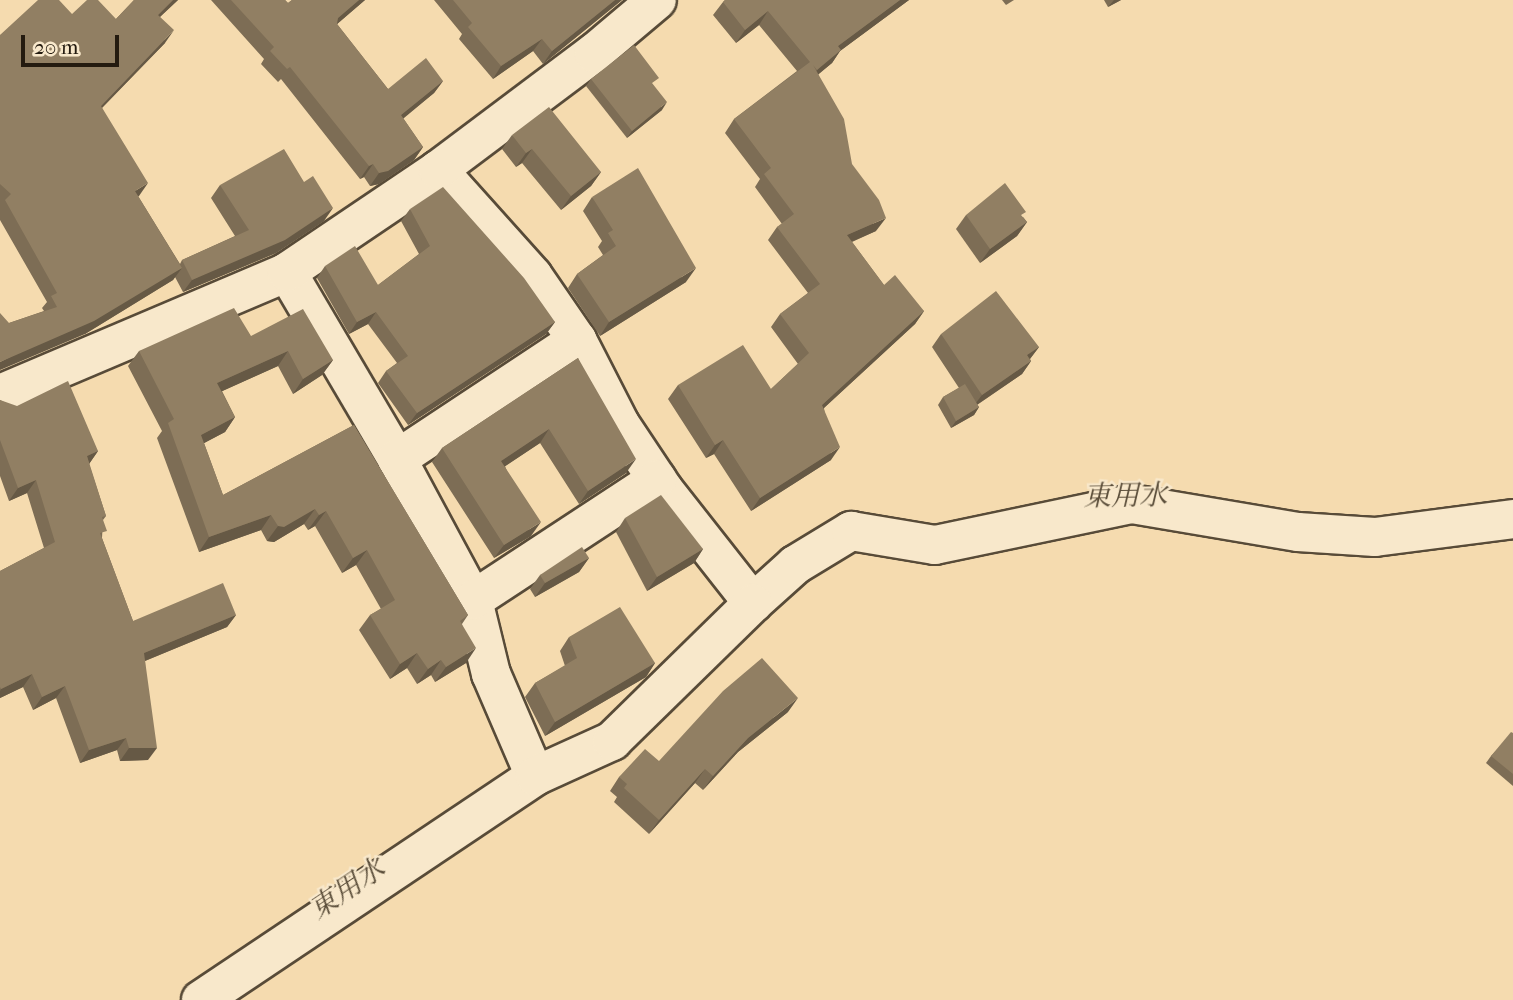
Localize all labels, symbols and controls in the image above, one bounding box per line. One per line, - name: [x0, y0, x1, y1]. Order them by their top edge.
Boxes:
- scale bar: [24, 21, 122, 65]
- text: 20 m: [34, 35, 78, 59]
- water label: 東用水: [1083, 478, 1167, 514]
- water label: 東用水: [303, 852, 391, 926]

